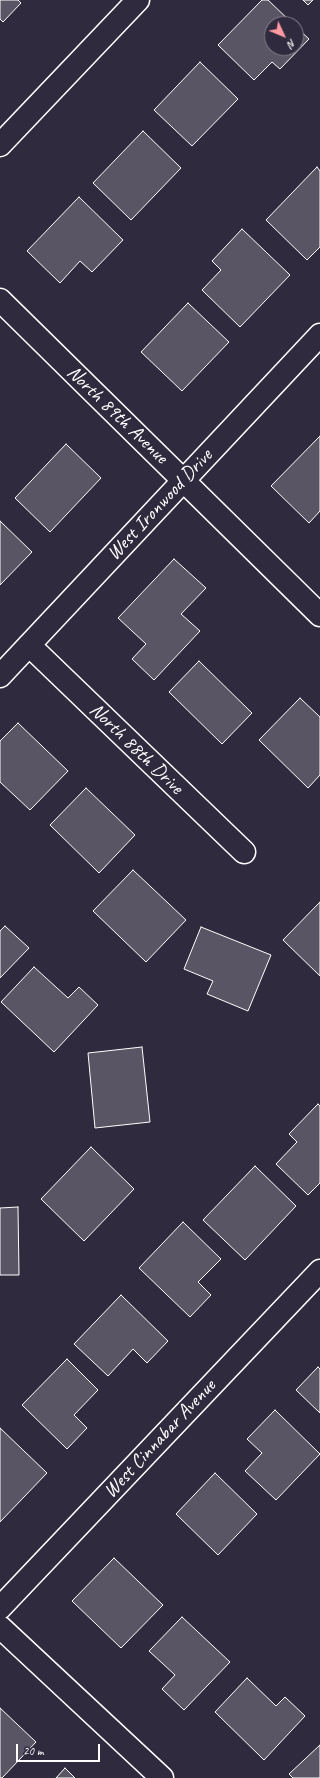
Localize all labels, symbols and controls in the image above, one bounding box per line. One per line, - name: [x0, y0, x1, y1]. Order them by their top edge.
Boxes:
- north arrow: [264, 16, 304, 56]
- text: N: [285, 36, 299, 51]
- street label: North 89th Avenue: [61, 361, 173, 469]
- street label: West Ironwood Drive: [102, 444, 218, 566]
- street label: North 88th Drive: [84, 698, 188, 800]
- street label: West Cinnabar Avenue: [99, 1375, 221, 1503]
- scale bar: [18, 1736, 102, 1762]
- text: 20 m: [23, 1743, 43, 1759]

